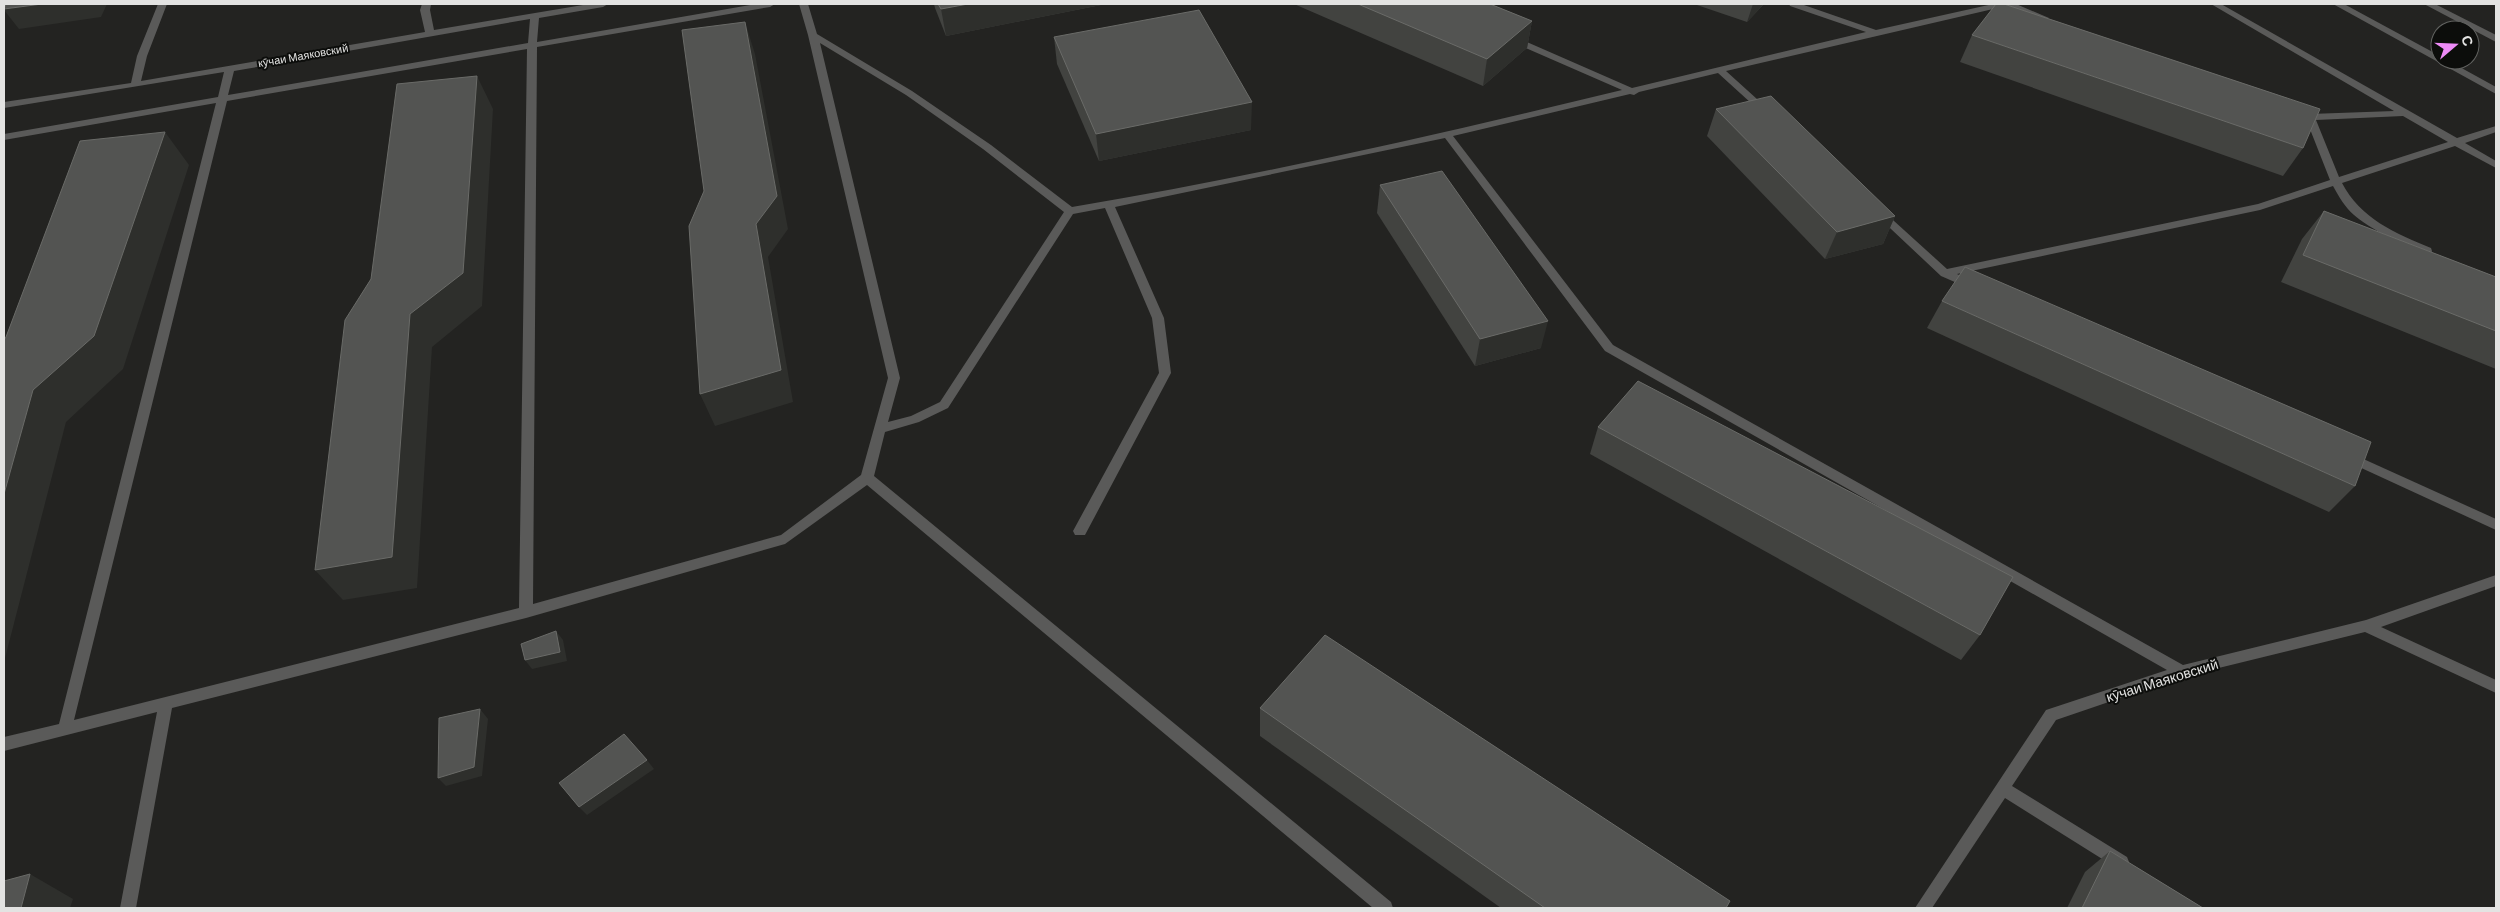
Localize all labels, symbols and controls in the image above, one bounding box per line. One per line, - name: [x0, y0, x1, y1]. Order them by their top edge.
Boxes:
- north arrow: [2430, 20, 2480, 70]
- text: С: [2458, 33, 2477, 48]
- street label: кӯчаи Маяковский: [257, 41, 349, 69]
- street label: кӯчаи Маяковский: [2104, 655, 2220, 705]

